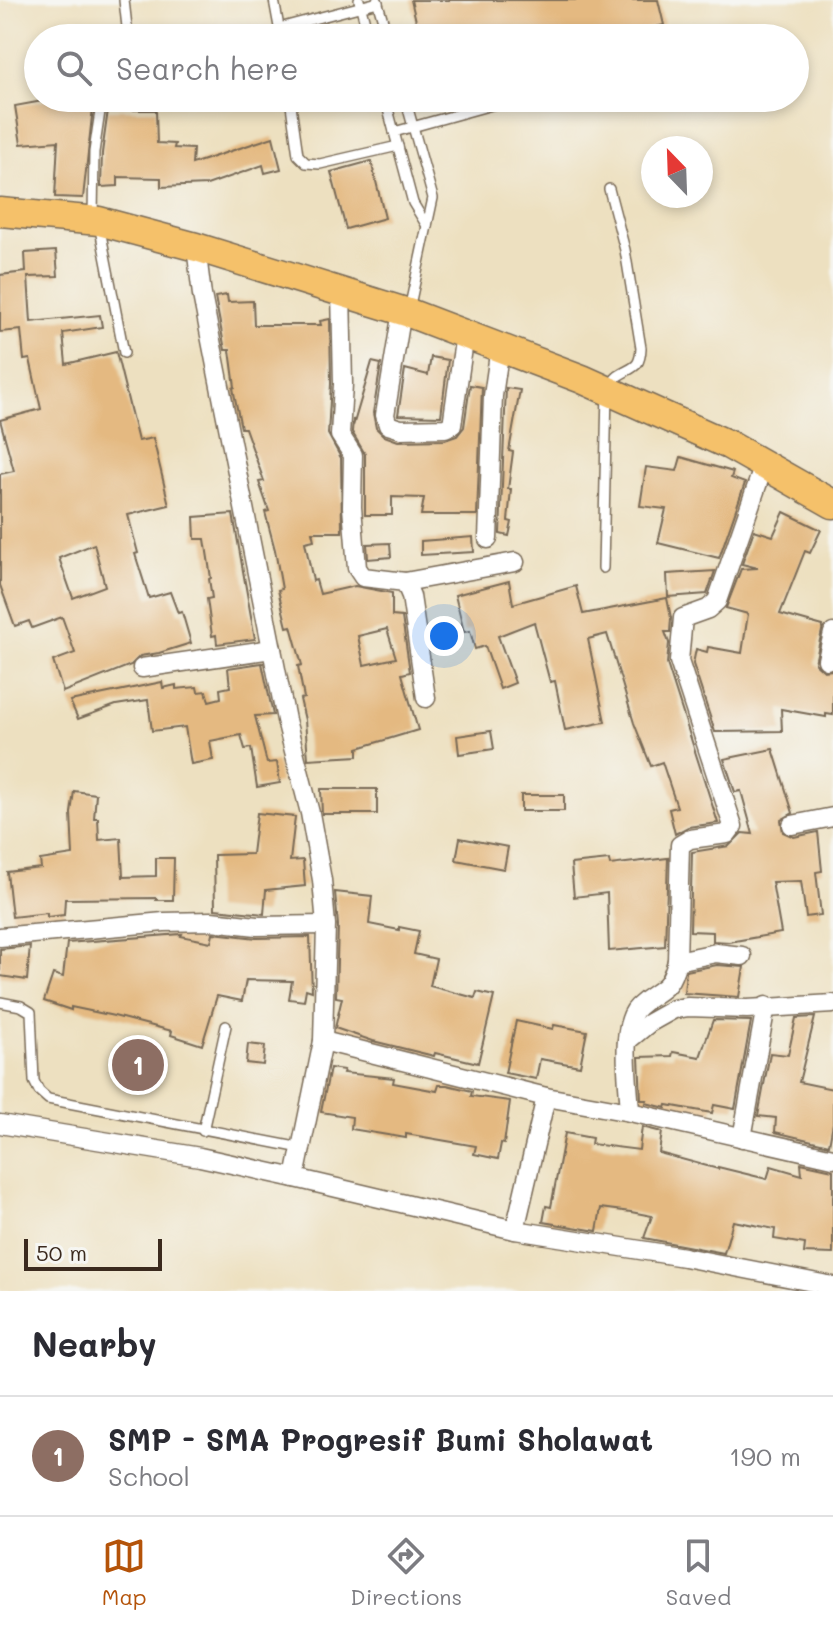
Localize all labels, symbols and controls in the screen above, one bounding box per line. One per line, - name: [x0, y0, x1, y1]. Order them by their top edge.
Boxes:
- search box: [24, 24, 809, 112]
- icon: search: [52, 46, 96, 90]
- text: Search here: [116, 48, 299, 88]
- north arrow: [641, 136, 713, 208]
- your location: [424, 616, 464, 656]
- pin: 1: [112, 1035, 164, 1095]
- scale bar: [24, 1235, 162, 1271]
- text: 50 m: [36, 1238, 87, 1267]
- text: Nearby: [32, 1321, 157, 1366]
- text: SMP - SMA Progresif Bumi Sholawat: [108, 1419, 653, 1459]
- text: 1: [52, 1439, 64, 1473]
- text: 190 m: [729, 1439, 801, 1473]
- text: School: [108, 1459, 190, 1493]
- tab: Map: [102, 1534, 147, 1611]
- tab: Directions: [350, 1534, 462, 1611]
- tab: Saved: [666, 1534, 731, 1611]

